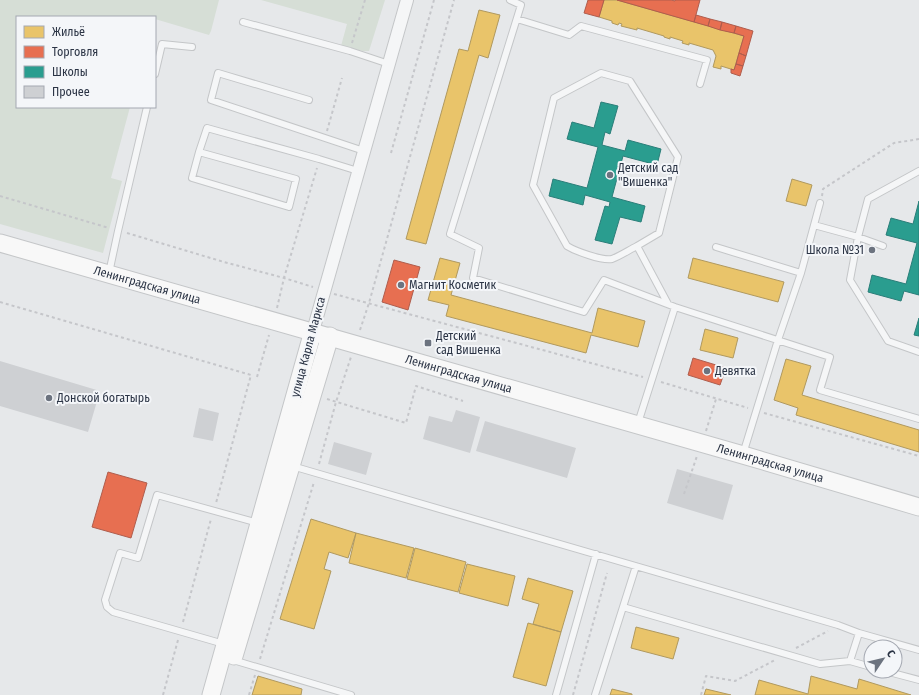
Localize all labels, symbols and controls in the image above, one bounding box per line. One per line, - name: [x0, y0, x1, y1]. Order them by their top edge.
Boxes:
- legend: [16, 16, 156, 108]
- text: Жильё: [52, 25, 85, 39]
- text: Торговля: [52, 45, 98, 59]
- text: Школы: [52, 65, 88, 79]
- text: Прочее: [52, 85, 90, 99]
- place label: Детский сад "Вишенка": [617, 161, 678, 189]
- marker: Детский сад "Вишенка": [605, 170, 615, 180]
- place label: Школа №31: [806, 243, 864, 257]
- marker: Школа №31: [867, 245, 877, 255]
- street label: Ленинградская улица: [92, 263, 202, 307]
- place label: Магнит Косметик: [409, 278, 497, 292]
- marker: Магнит Косметик: [396, 280, 406, 290]
- street label: улица Карла Маркса: [288, 295, 328, 399]
- place label: Детский сад Вишенка: [435, 329, 501, 357]
- marker: Детский сад Вишенка: [423, 338, 433, 348]
- street label: Ленинградская улица: [404, 352, 514, 396]
- place label: Девятка: [714, 364, 756, 378]
- marker: Девятка: [702, 366, 712, 376]
- place label: Донской богатырь: [56, 391, 150, 405]
- marker: Донской богатырь: [44, 393, 54, 403]
- street label: Ленинградская улица: [715, 441, 825, 485]
- north arrow: [863, 639, 903, 679]
- text: С: [884, 647, 898, 660]

